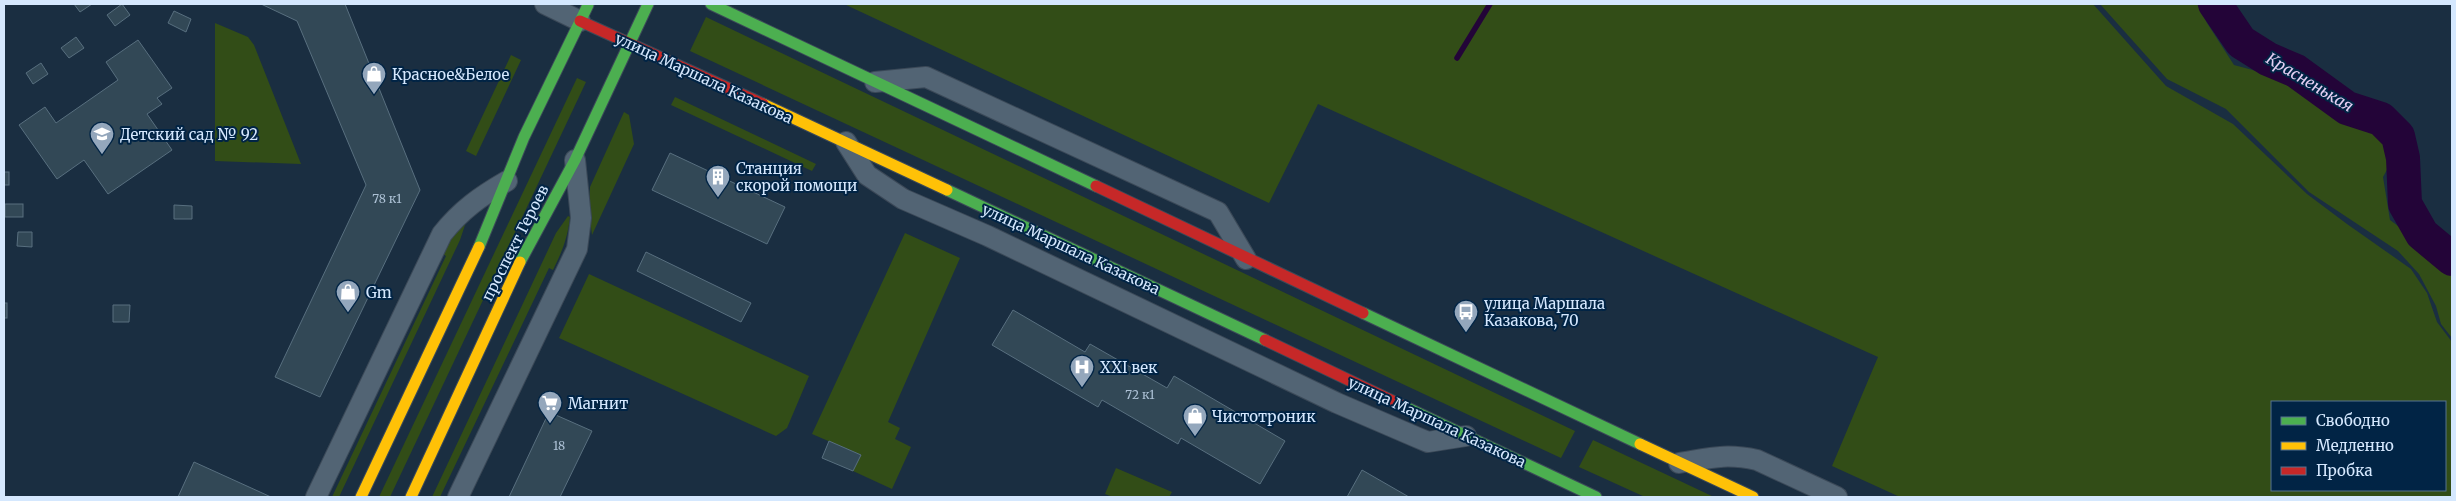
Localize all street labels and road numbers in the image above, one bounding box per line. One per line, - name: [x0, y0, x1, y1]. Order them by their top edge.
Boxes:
- street label: улица Маршала Казакова: [612, 28, 796, 128]
- street label: проспект Героев: [477, 181, 553, 304]
- street label: улица Маршала Казакова: [979, 199, 1163, 299]
- street label: улица Маршала Казакова: [1345, 372, 1529, 472]

